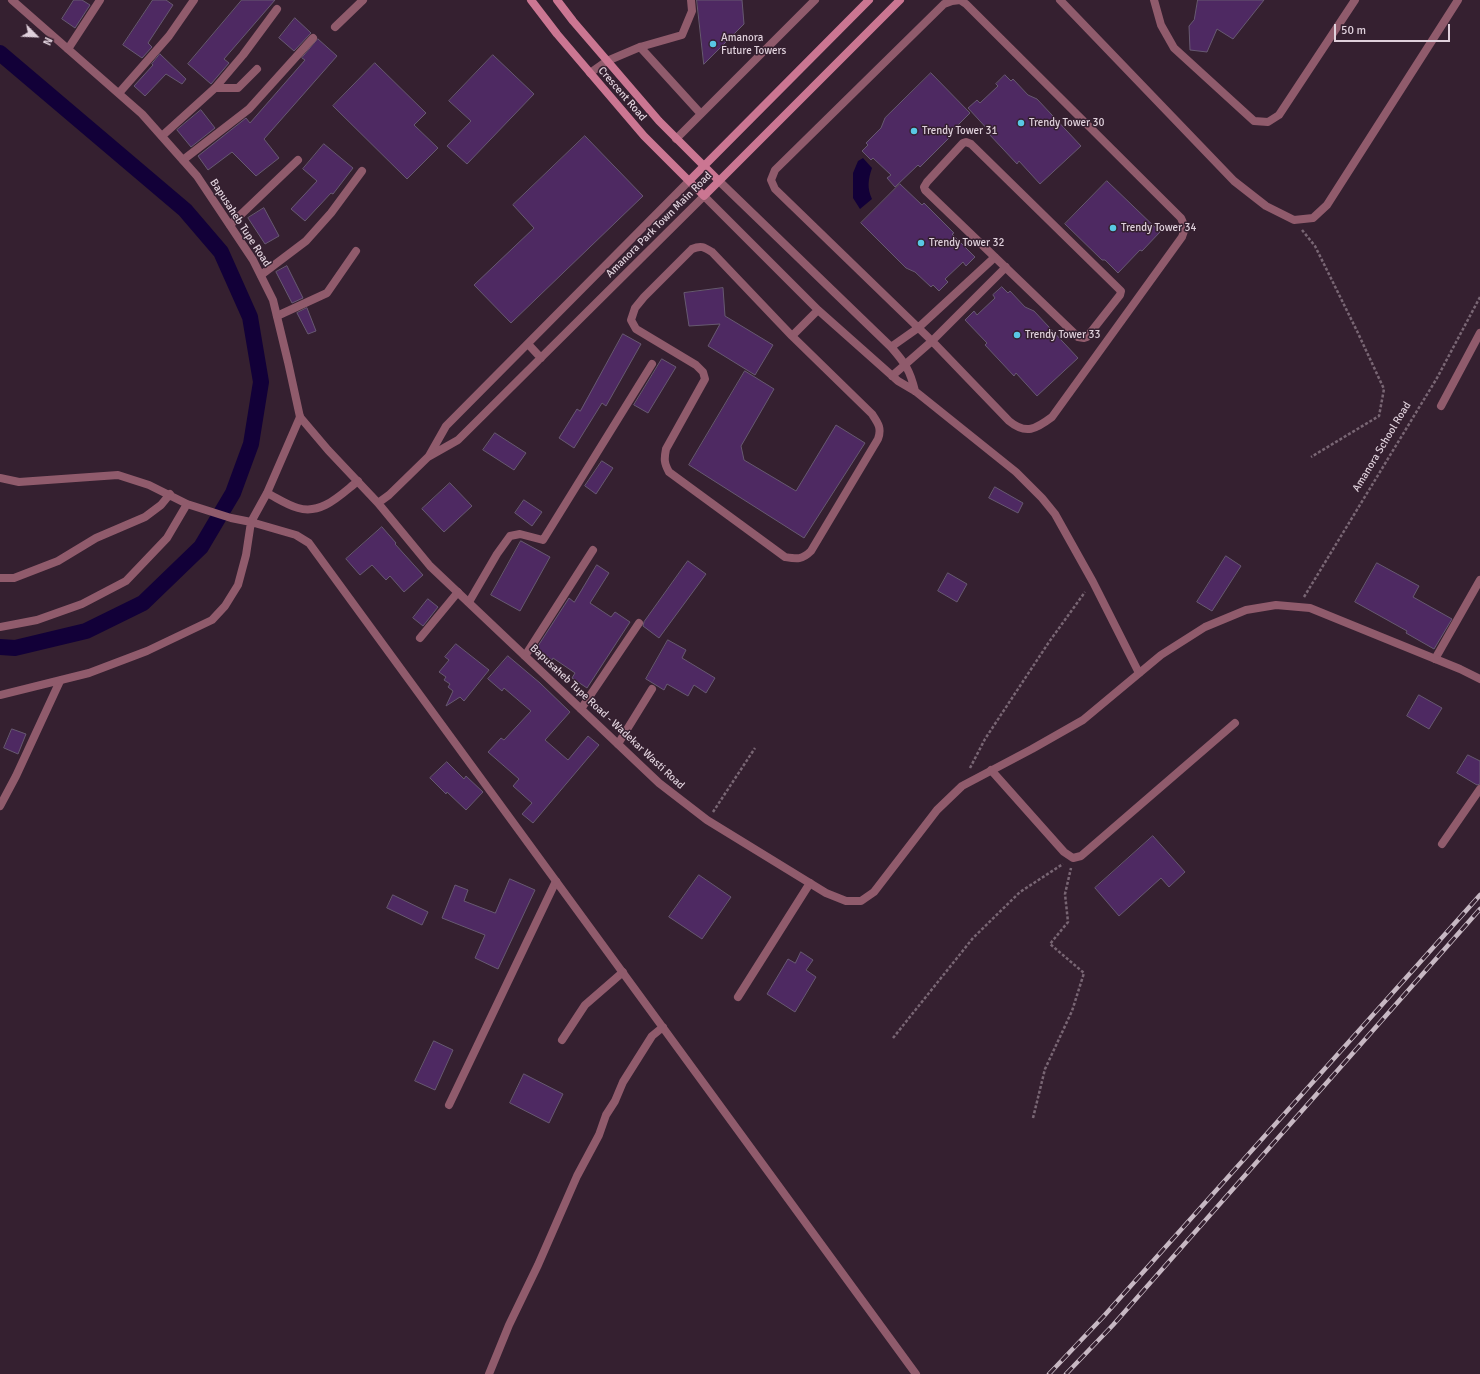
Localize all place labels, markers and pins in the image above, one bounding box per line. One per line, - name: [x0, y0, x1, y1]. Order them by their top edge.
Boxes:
- place label: Amanora Future Towers: [721, 31, 786, 57]
- marker: Amanora Future Towers: [708, 39, 718, 49]
- place label: Trendy Tower 30: [1029, 116, 1104, 130]
- marker: Trendy Tower 30: [1016, 118, 1026, 128]
- place label: Trendy Tower 31: [922, 124, 997, 138]
- marker: Trendy Tower 31: [909, 126, 919, 136]
- place label: Trendy Tower 34: [1121, 221, 1196, 235]
- marker: Trendy Tower 34: [1108, 223, 1118, 233]
- place label: Trendy Tower 32: [929, 236, 1004, 250]
- marker: Trendy Tower 32: [916, 238, 926, 248]
- place label: Trendy Tower 33: [1025, 328, 1100, 342]
- marker: Trendy Tower 33: [1012, 330, 1022, 340]

